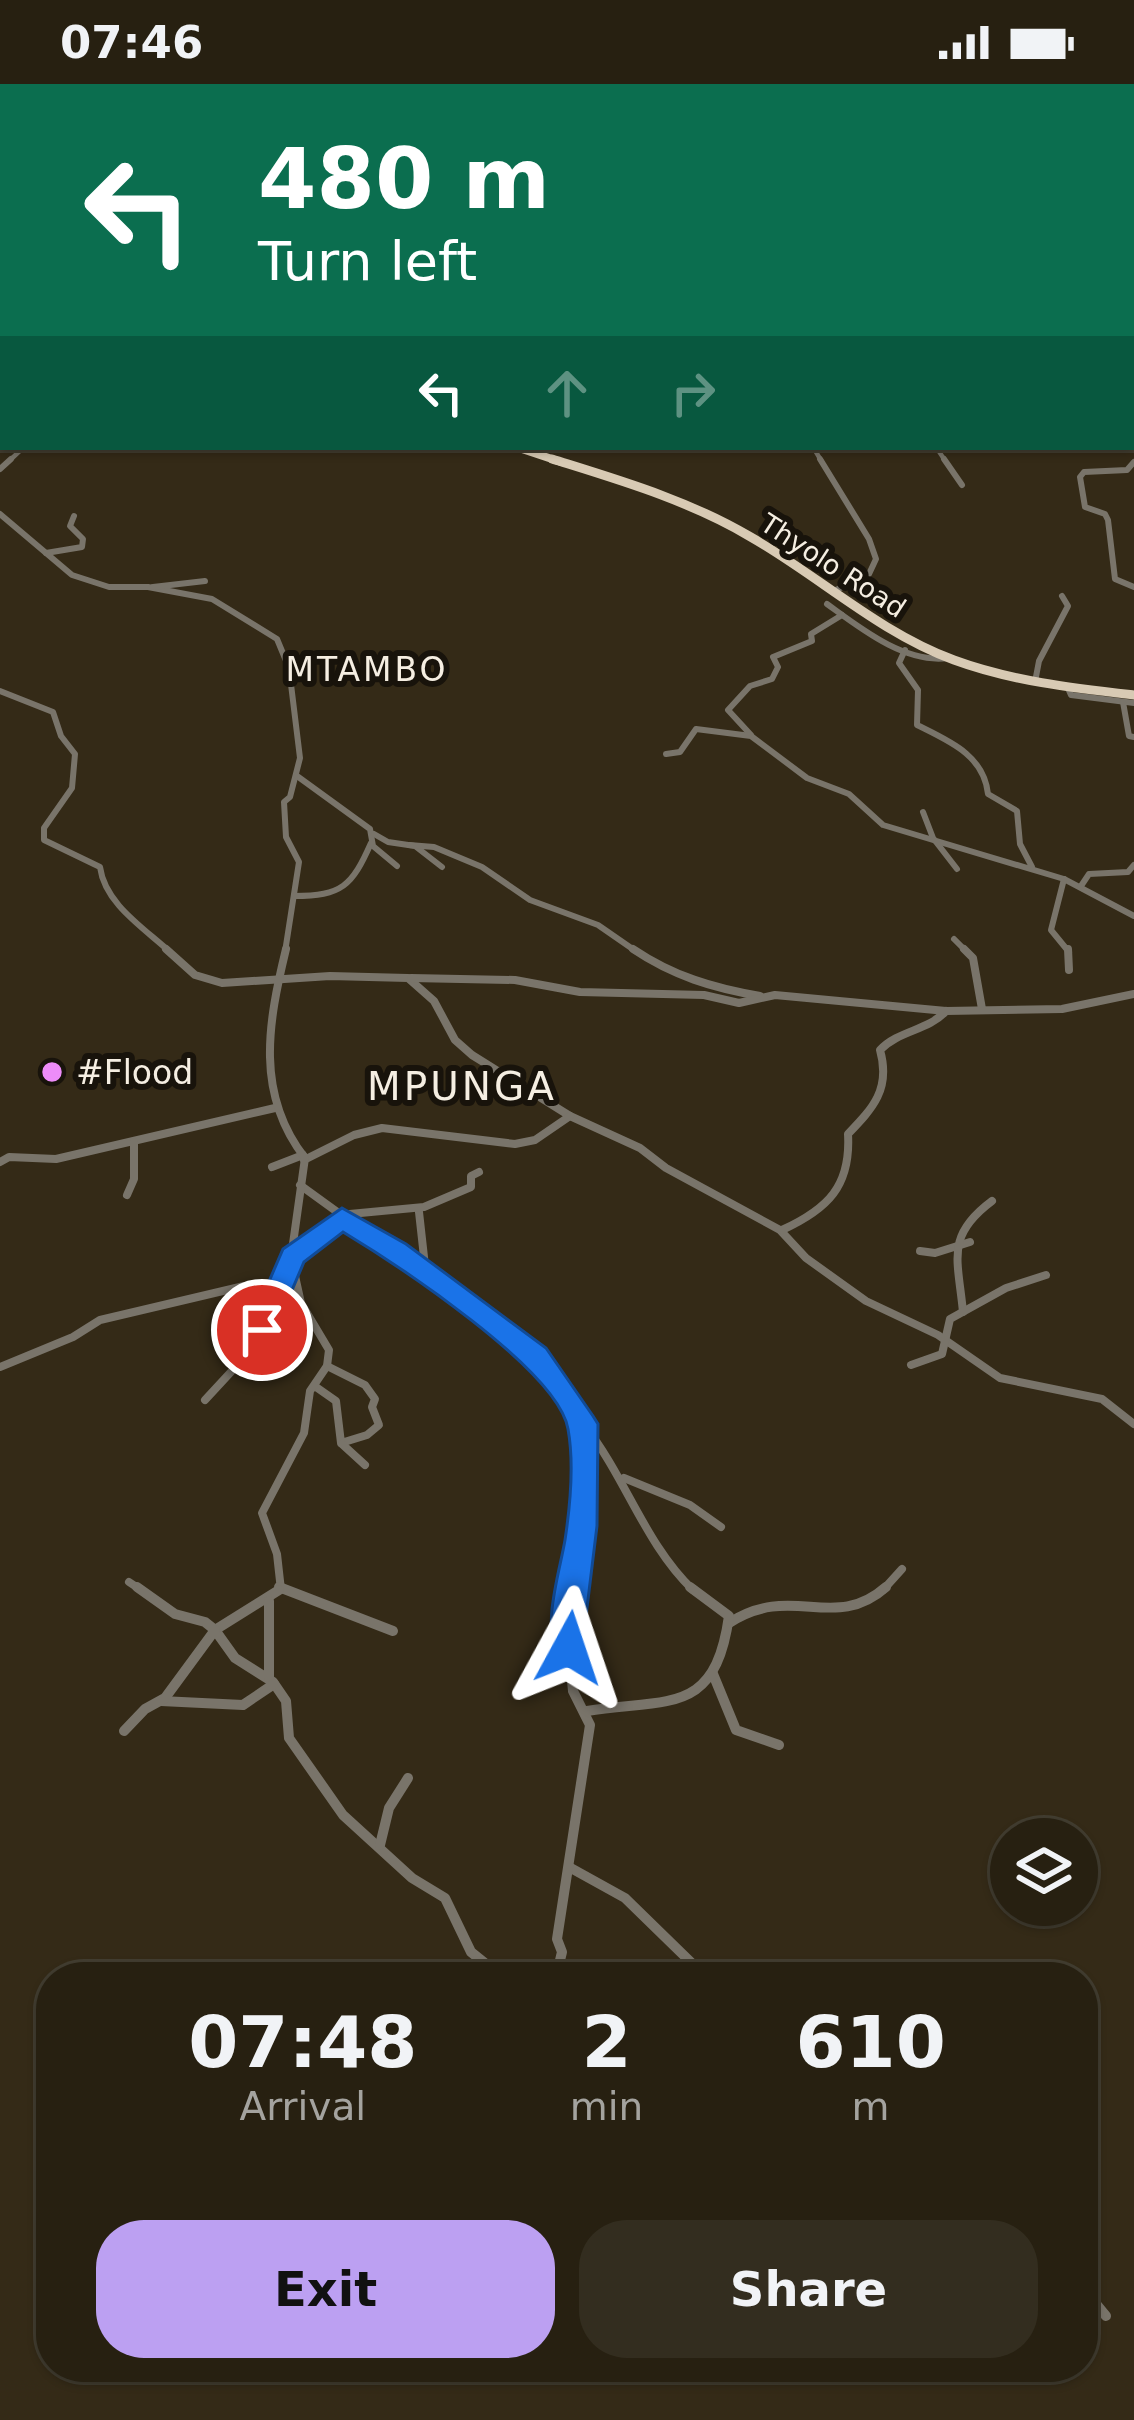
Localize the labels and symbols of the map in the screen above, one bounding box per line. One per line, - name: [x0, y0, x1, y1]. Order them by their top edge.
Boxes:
- street label: Thyolo Road: [754, 507, 912, 624]
- district label: MTAMBO: [285, 650, 449, 689]
- place label: #Flood: [76, 1053, 193, 1092]
- marker: #Flood: [39, 1059, 65, 1085]
- district label: MPUNGA: [367, 1064, 557, 1109]
- pin: [211, 1279, 313, 1381]
- position arrow: [506, 1585, 632, 1711]

